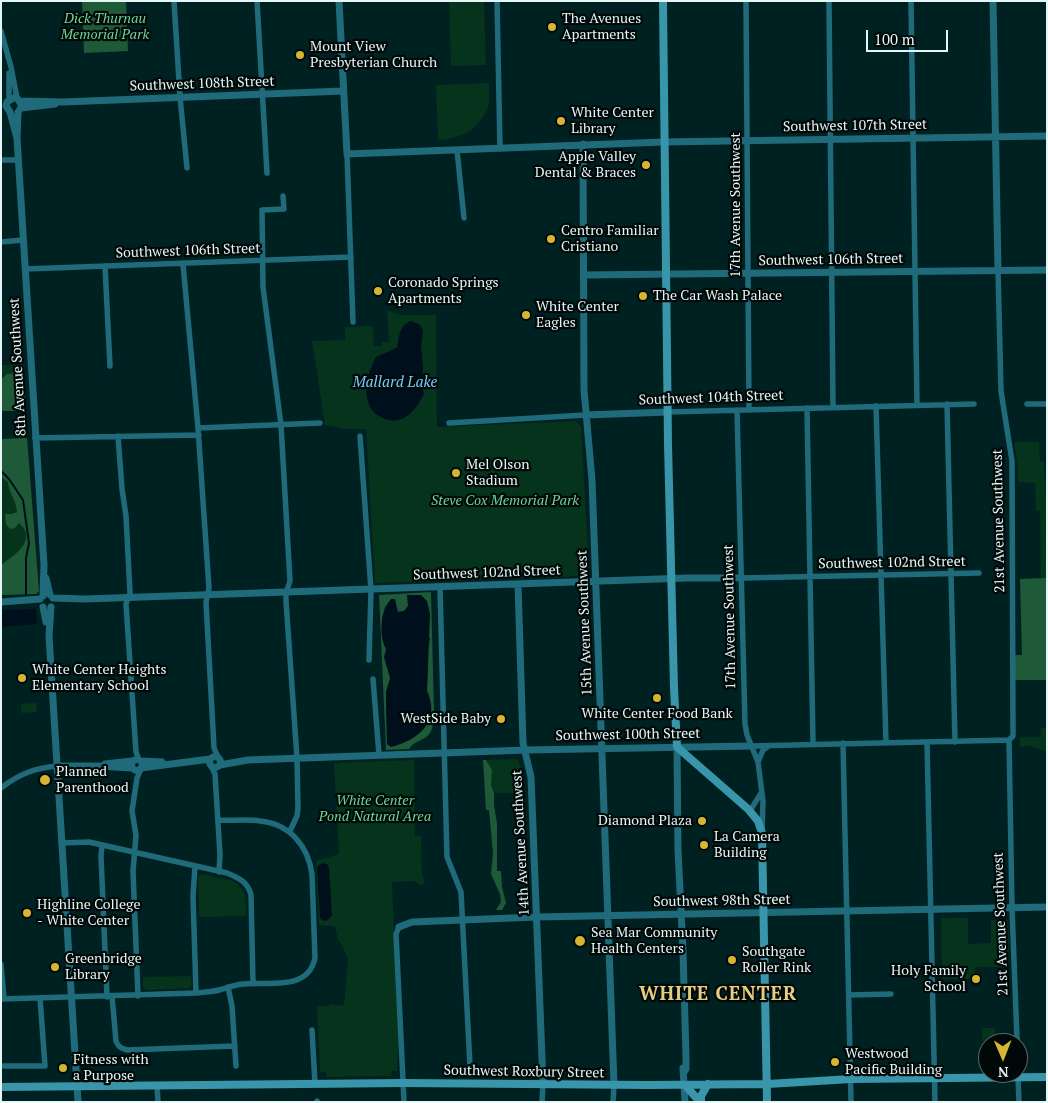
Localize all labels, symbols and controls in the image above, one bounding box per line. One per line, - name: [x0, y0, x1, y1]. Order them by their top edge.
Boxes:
- park label: Dick Thurnau Memorial Park: [61, 11, 149, 44]
- place label: The Avenues Apartments: [562, 11, 641, 44]
- scale bar: [868, 20, 950, 52]
- marker: The Avenues Apartments: [546, 21, 558, 33]
- text: 100 m: [874, 29, 915, 49]
- place label: Mount View Presbyterian Church: [310, 39, 437, 72]
- marker: Mount View Presbyterian Church: [294, 49, 306, 61]
- street label: Southwest 108th Street: [129, 73, 275, 95]
- place label: White Center Library: [571, 105, 654, 138]
- marker: White Center Library: [555, 115, 567, 127]
- street label: Southwest 107th Street: [783, 116, 927, 136]
- street label: 17th Avenue Southwest: [728, 132, 744, 278]
- place label: Apple Valley Dental & Braces: [535, 149, 636, 182]
- marker: Apple Valley Dental & Braces: [640, 159, 652, 171]
- place label: Centro Familiar Cristiano: [561, 223, 659, 256]
- marker: Centro Familiar Cristiano: [545, 233, 557, 245]
- street label: Southwest 106th Street: [115, 240, 261, 262]
- street label: Southwest 106th Street: [758, 250, 904, 270]
- place label: Coronado Springs Apartments: [388, 275, 499, 308]
- marker: Coronado Springs Apartments: [372, 285, 384, 297]
- place label: The Car Wash Palace: [653, 288, 782, 304]
- marker: The Car Wash Palace: [637, 290, 649, 302]
- street label: 8th Avenue Southwest: [6, 297, 30, 437]
- place label: White Center Eagles: [536, 299, 619, 332]
- marker: White Center Eagles: [520, 309, 532, 321]
- water label: Mallard Lake: [353, 374, 437, 392]
- street label: Southwest 104th Street: [638, 387, 784, 409]
- street label: 21st Avenue Southwest: [989, 449, 1009, 593]
- place label: Mel Olson Stadium: [466, 457, 529, 490]
- marker: Mel Olson Stadium: [450, 467, 462, 479]
- park label: Steve Cox Memorial Park: [431, 493, 579, 509]
- street label: 17th Avenue Southwest: [720, 544, 740, 690]
- street label: 15th Avenue Southwest: [574, 550, 596, 696]
- street label: Southwest 102nd Street: [818, 553, 966, 573]
- street label: Southwest 102nd Street: [413, 562, 561, 584]
- place label: White Center Heights Elementary School: [32, 662, 166, 694]
- marker: White Center Heights Elementary School: [16, 672, 28, 684]
- marker: White Center Food Bank: [651, 692, 663, 704]
- place label: White Center Food Bank: [581, 706, 733, 722]
- place label: WestSide Baby: [400, 711, 491, 727]
- marker: WestSide Baby: [495, 713, 507, 725]
- street label: Southwest 100th Street: [555, 725, 701, 745]
- place label: Planned Parenthood: [56, 764, 129, 796]
- street label: 14th Avenue Southwest: [509, 770, 533, 916]
- marker: Planned Parenthood: [38, 773, 52, 787]
- park label: White Center Pond Natural Area: [319, 793, 431, 826]
- place label: Diamond Plaza: [598, 813, 692, 829]
- marker: Diamond Plaza: [696, 815, 708, 827]
- place label: La Camera Building: [714, 829, 780, 862]
- marker: La Camera Building: [698, 839, 710, 851]
- street label: 21st Avenue Southwest: [990, 852, 1012, 996]
- street label: Southwest 98th Street: [653, 891, 791, 911]
- place label: Highline College - White Center: [37, 897, 140, 930]
- marker: Highline College - White Center: [21, 907, 33, 919]
- place label: Sea Mar Community Health Centers: [591, 925, 717, 958]
- marker: Sea Mar Community Health Centers: [573, 934, 587, 948]
- place label: Southgate Roller Rink: [742, 944, 811, 976]
- place label: Greenbridge Library: [65, 951, 142, 984]
- marker: Southgate Roller Rink: [726, 954, 738, 966]
- marker: Greenbridge Library: [49, 961, 61, 973]
- place label: Holy Family School: [891, 963, 966, 996]
- marker: Holy Family School: [970, 973, 982, 985]
- district label: WHITE CENTER: [637, 984, 799, 1006]
- north arrow: [978, 1033, 1028, 1083]
- place label: Westwood Pacific Building: [845, 1046, 942, 1078]
- place label: Fitness with a Purpose: [73, 1052, 149, 1084]
- marker: Westwood Pacific Building: [829, 1056, 841, 1068]
- marker: Fitness with a Purpose: [57, 1062, 69, 1074]
- street label: Southwest Roxbury Street: [443, 1062, 605, 1082]
- text: N: [998, 1063, 1009, 1082]

